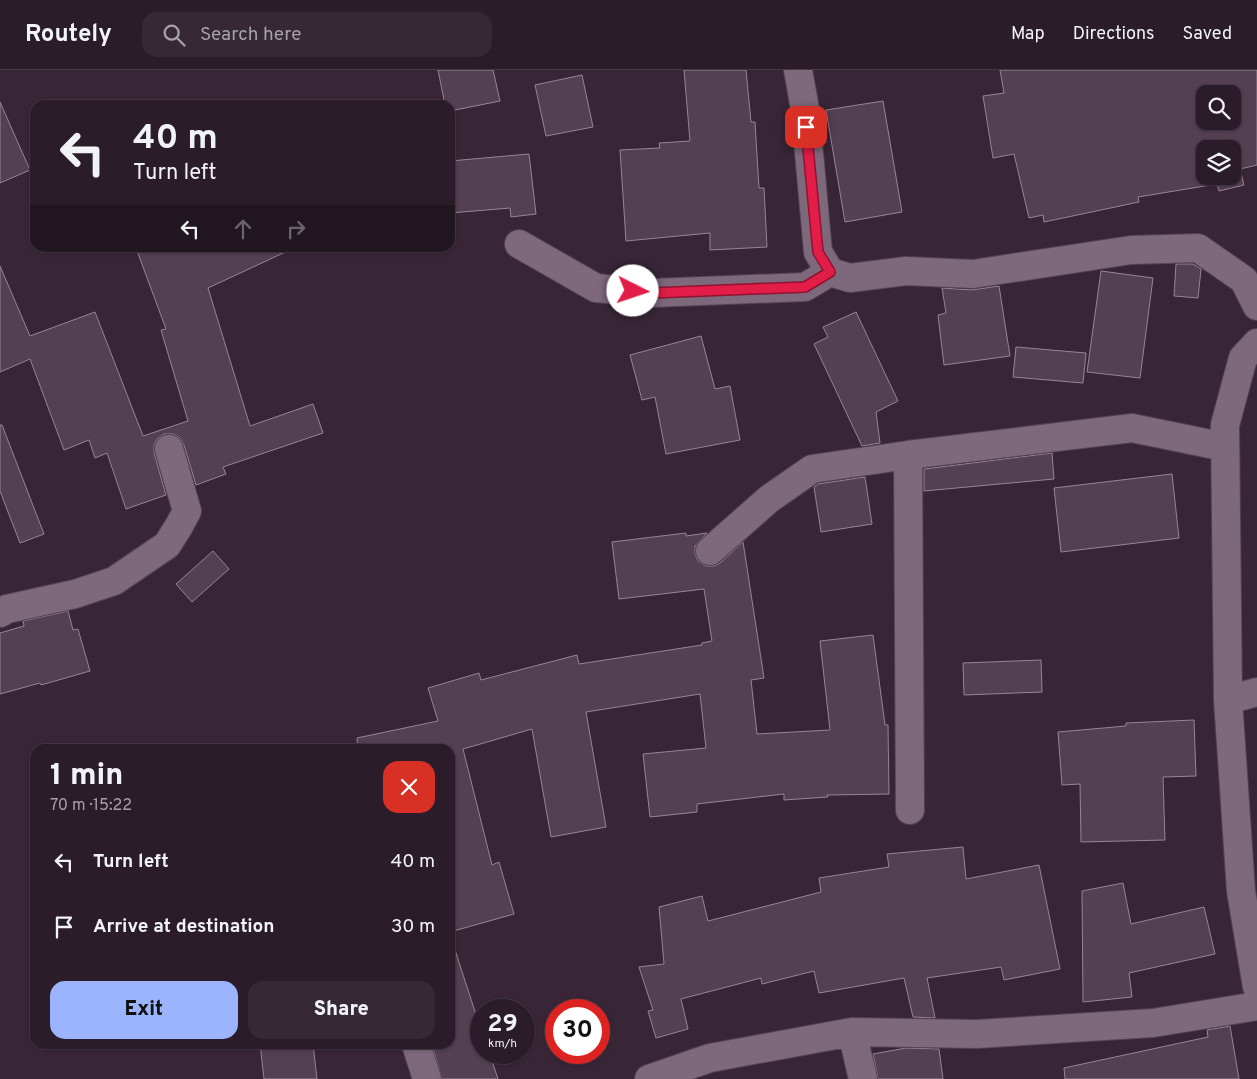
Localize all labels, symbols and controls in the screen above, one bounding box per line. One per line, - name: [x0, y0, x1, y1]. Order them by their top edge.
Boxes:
- search box: [142, 12, 492, 57]
- text: Routely: [25, 20, 112, 50]
- icon: search: [160, 21, 188, 49]
- text: Search here: [200, 23, 301, 47]
- text: Map: [1011, 23, 1045, 46]
- text: Directions: [1073, 23, 1155, 46]
- text: Saved: [1183, 23, 1232, 46]
- map controls: [1196, 85, 1241, 185]
- button: search: [1196, 85, 1241, 130]
- pin: [785, 106, 827, 148]
- icon: arrive: [792, 113, 820, 141]
- text: 40 m: [133, 117, 218, 161]
- icon: left: [50, 120, 115, 185]
- button: layers: [1196, 140, 1241, 185]
- text: Turn left: [133, 160, 216, 187]
- icon: left: [176, 215, 204, 243]
- icon: ahead: [229, 215, 257, 243]
- icon: right: [282, 215, 310, 243]
- position arrow: [606, 264, 658, 316]
- text: 1 min: [50, 758, 123, 795]
- button: close: [383, 761, 435, 813]
- text: 70 m · 15:22: [50, 796, 132, 816]
- icon: left: [50, 848, 78, 876]
- text: Turn left: [93, 850, 169, 874]
- text: 40 m: [390, 850, 435, 874]
- icon: arrive: [50, 913, 78, 941]
- text: Arrive at destination: [93, 915, 274, 939]
- text: 30 m: [391, 915, 435, 939]
- button: Exit: [50, 981, 238, 1039]
- button: Share: [248, 981, 435, 1039]
- speed limit sign: 30: [545, 999, 610, 1064]
- text: 29: [487, 1009, 518, 1041]
- text: km/h: [488, 1036, 517, 1052]

